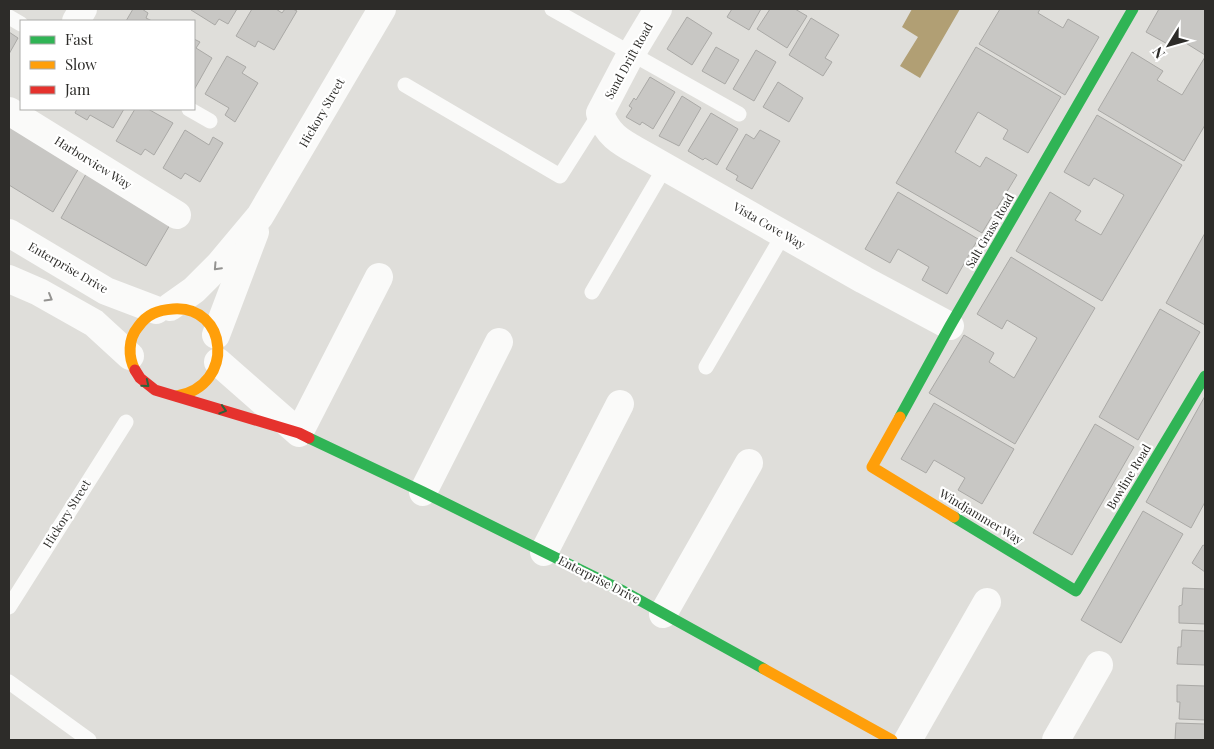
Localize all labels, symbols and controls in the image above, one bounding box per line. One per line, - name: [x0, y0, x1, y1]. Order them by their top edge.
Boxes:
- street label: Sand Drift Road: [600, 19, 656, 102]
- legend: [20, 20, 195, 110]
- north arrow: [1144, 20, 1194, 70]
- text: Fast: [65, 29, 94, 49]
- text: N: [1148, 43, 1169, 63]
- text: Slow: [65, 54, 97, 74]
- street label: Hickory Street: [295, 74, 348, 150]
- text: Jam: [64, 79, 91, 99]
- street label: Harborview Way: [52, 132, 135, 192]
- street label: Salt Grass Road: [961, 190, 1017, 271]
- street label: Vista Cove Way: [730, 198, 808, 252]
- street label: Enterprise Drive: [26, 238, 111, 296]
- one-way arrow: [214, 261, 223, 270]
- one-way arrow: [44, 292, 53, 302]
- one-way arrow: [140, 379, 149, 388]
- one-way arrow: [219, 404, 227, 414]
- street label: Bowline Road: [1102, 441, 1154, 512]
- street label: Hickory Street: [39, 476, 94, 551]
- street label: Windjammer Way: [936, 484, 1026, 547]
- street label: Enterprise Drive: [556, 552, 643, 607]

